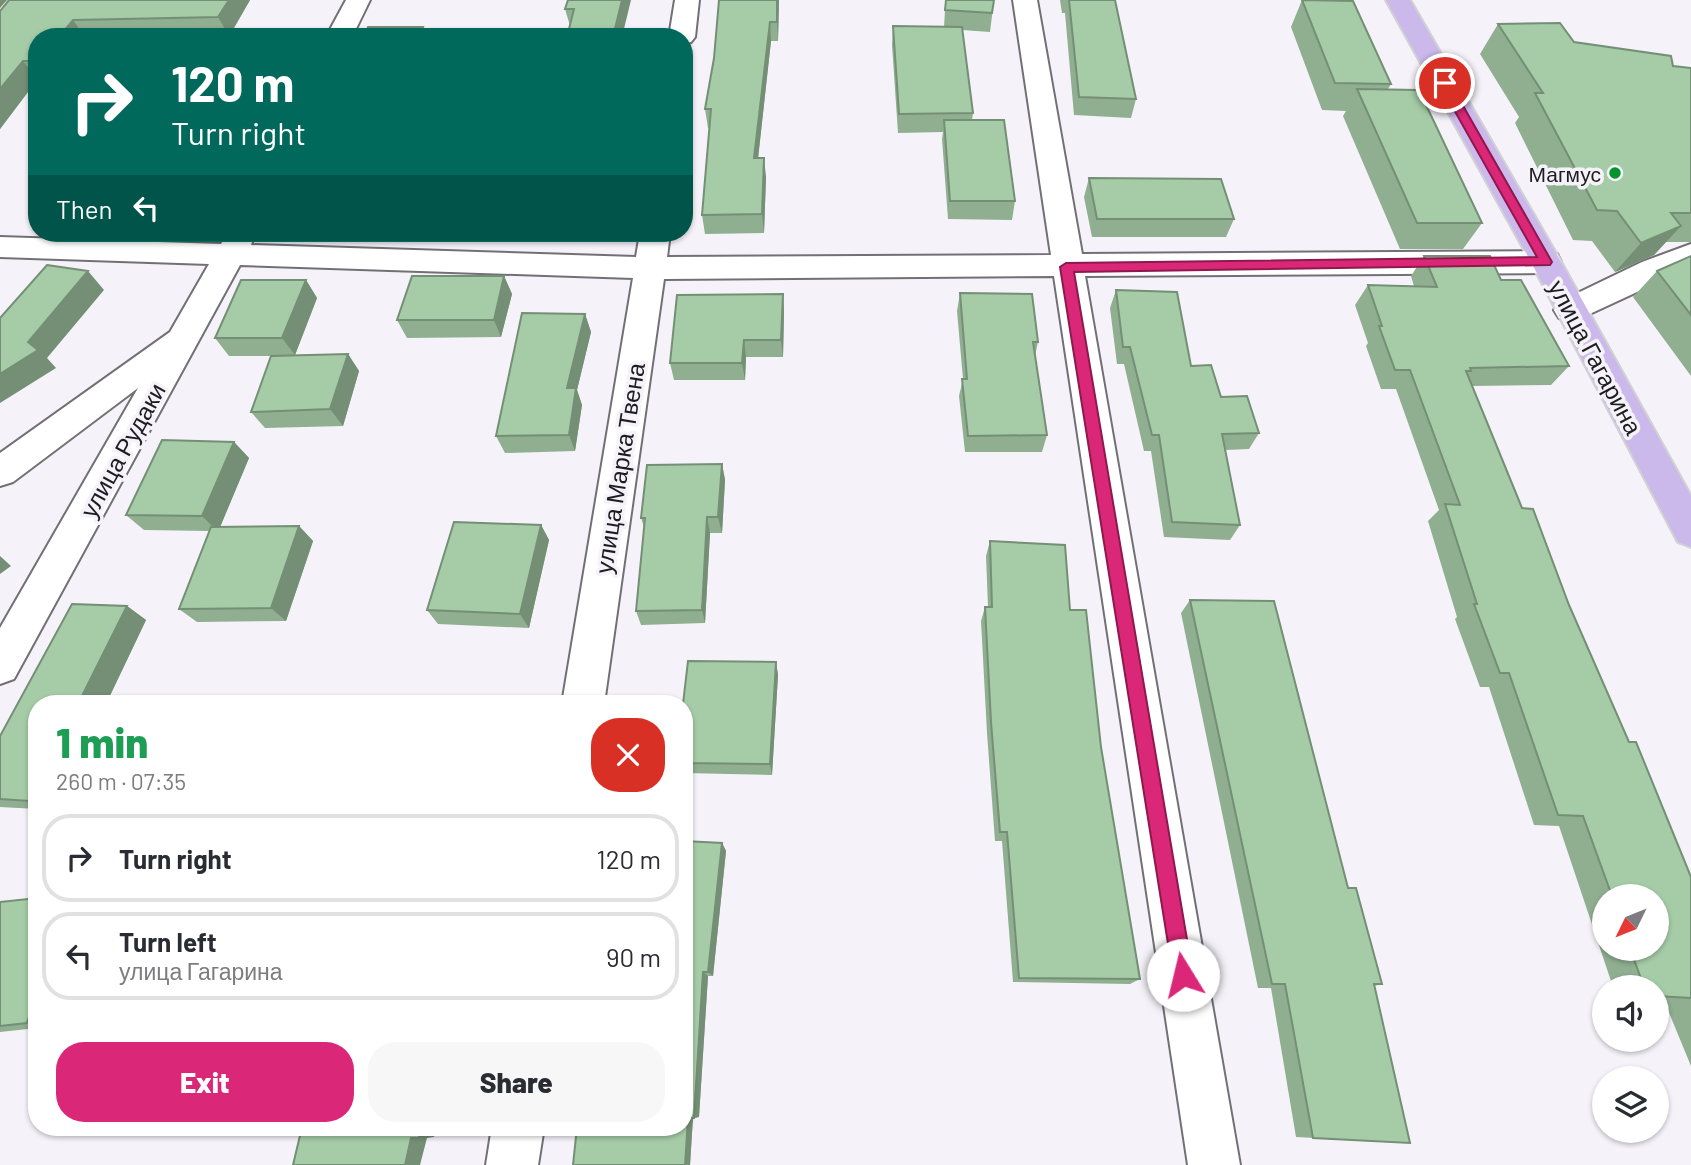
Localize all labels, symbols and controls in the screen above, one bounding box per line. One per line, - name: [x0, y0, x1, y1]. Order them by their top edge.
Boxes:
- text: 120 m: [171, 53, 294, 112]
- pin: [1415, 53, 1475, 113]
- icon: right: [56, 56, 147, 147]
- icon: arrive: [1426, 64, 1464, 102]
- text: Turn right: [171, 113, 306, 151]
- place label: Магмус: [1528, 161, 1601, 186]
- marker: Магмус: [1607, 165, 1623, 181]
- icon: left: [127, 189, 165, 227]
- text: Then: [56, 193, 113, 224]
- street label: улица Гагарина: [1543, 275, 1649, 440]
- street label: улица Марка Твена: [588, 360, 650, 575]
- street label: улица Рудаки: [73, 378, 171, 522]
- text: 1 min: [56, 716, 148, 766]
- button: close: [591, 718, 665, 792]
- text: 260 m · 07:35: [56, 767, 186, 795]
- icon: right: [60, 839, 98, 877]
- text: Turn right: [119, 843, 232, 874]
- text: 120 m: [597, 843, 661, 874]
- north arrow: [1592, 884, 1670, 961]
- map controls: [1592, 884, 1669, 1143]
- text: Turn left: [119, 926, 217, 957]
- icon: left: [60, 937, 98, 975]
- position arrow: [1146, 938, 1220, 1012]
- text: 90 m: [606, 941, 661, 972]
- text: улица Гагарина: [119, 957, 283, 985]
- button: sound: [1592, 975, 1669, 1052]
- button: Exit: [56, 1042, 354, 1122]
- button: Share: [368, 1042, 665, 1122]
- button: layers: [1592, 1066, 1669, 1143]

